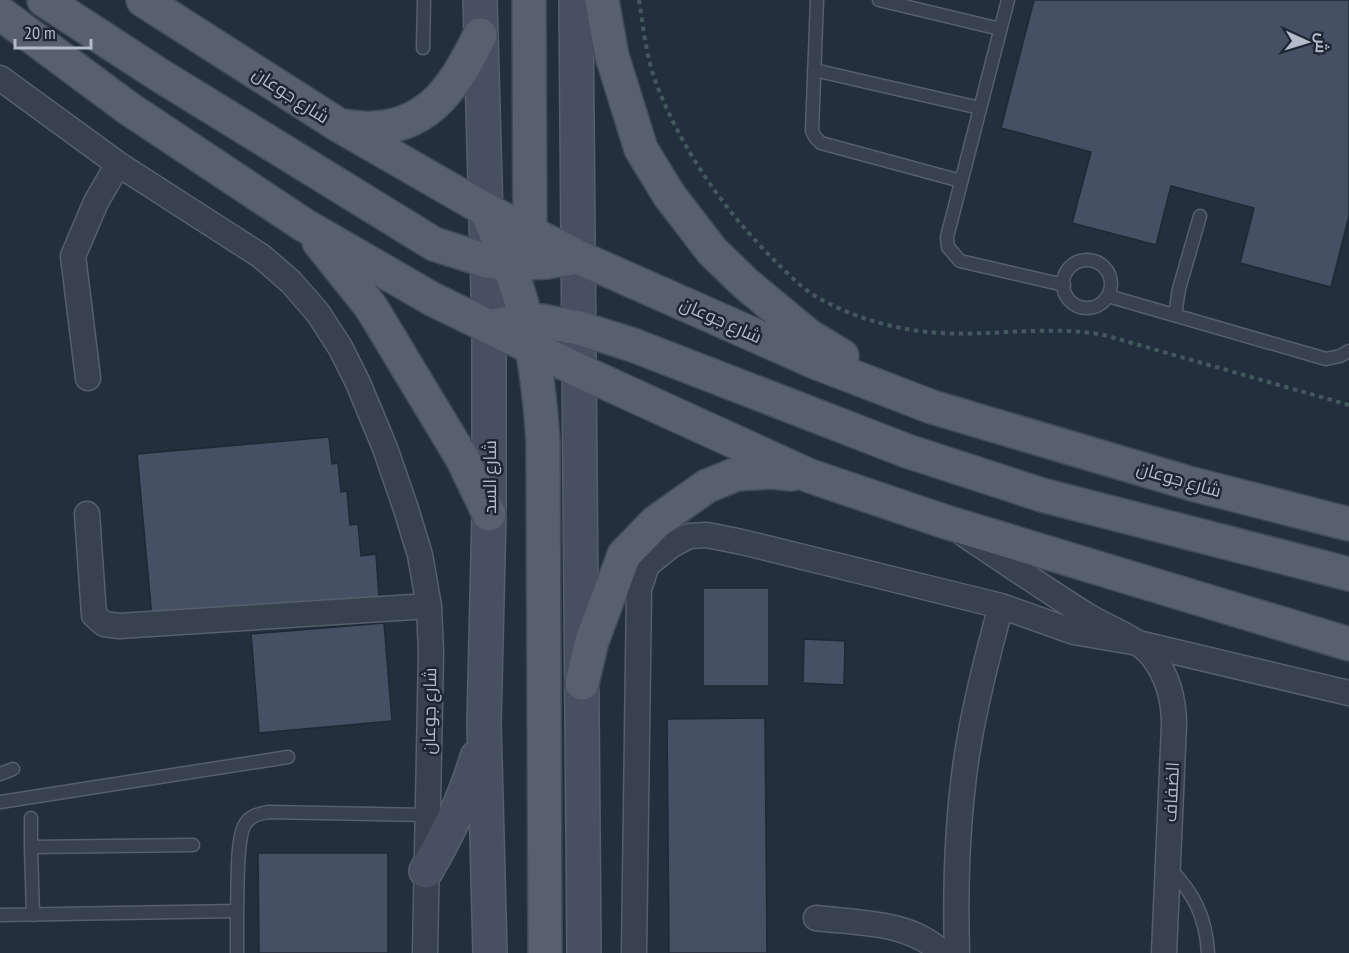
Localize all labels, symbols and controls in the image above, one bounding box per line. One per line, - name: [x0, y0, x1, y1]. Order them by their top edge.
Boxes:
- scale bar: [15, 12, 92, 50]
- north arrow: [1277, 12, 1337, 72]
- text: 20 m: [24, 21, 56, 44]
- text: ش: [1311, 32, 1333, 54]
- street label: شارع جوعان: [248, 62, 334, 129]
- street label: شارع جوعان: [676, 292, 765, 349]
- street label: شارع السد: [478, 440, 502, 514]
- street label: شارع جوعان: [1134, 456, 1224, 503]
- street label: شارع جوعان: [417, 667, 442, 755]
- street label: الضفاف: [1158, 761, 1184, 823]

